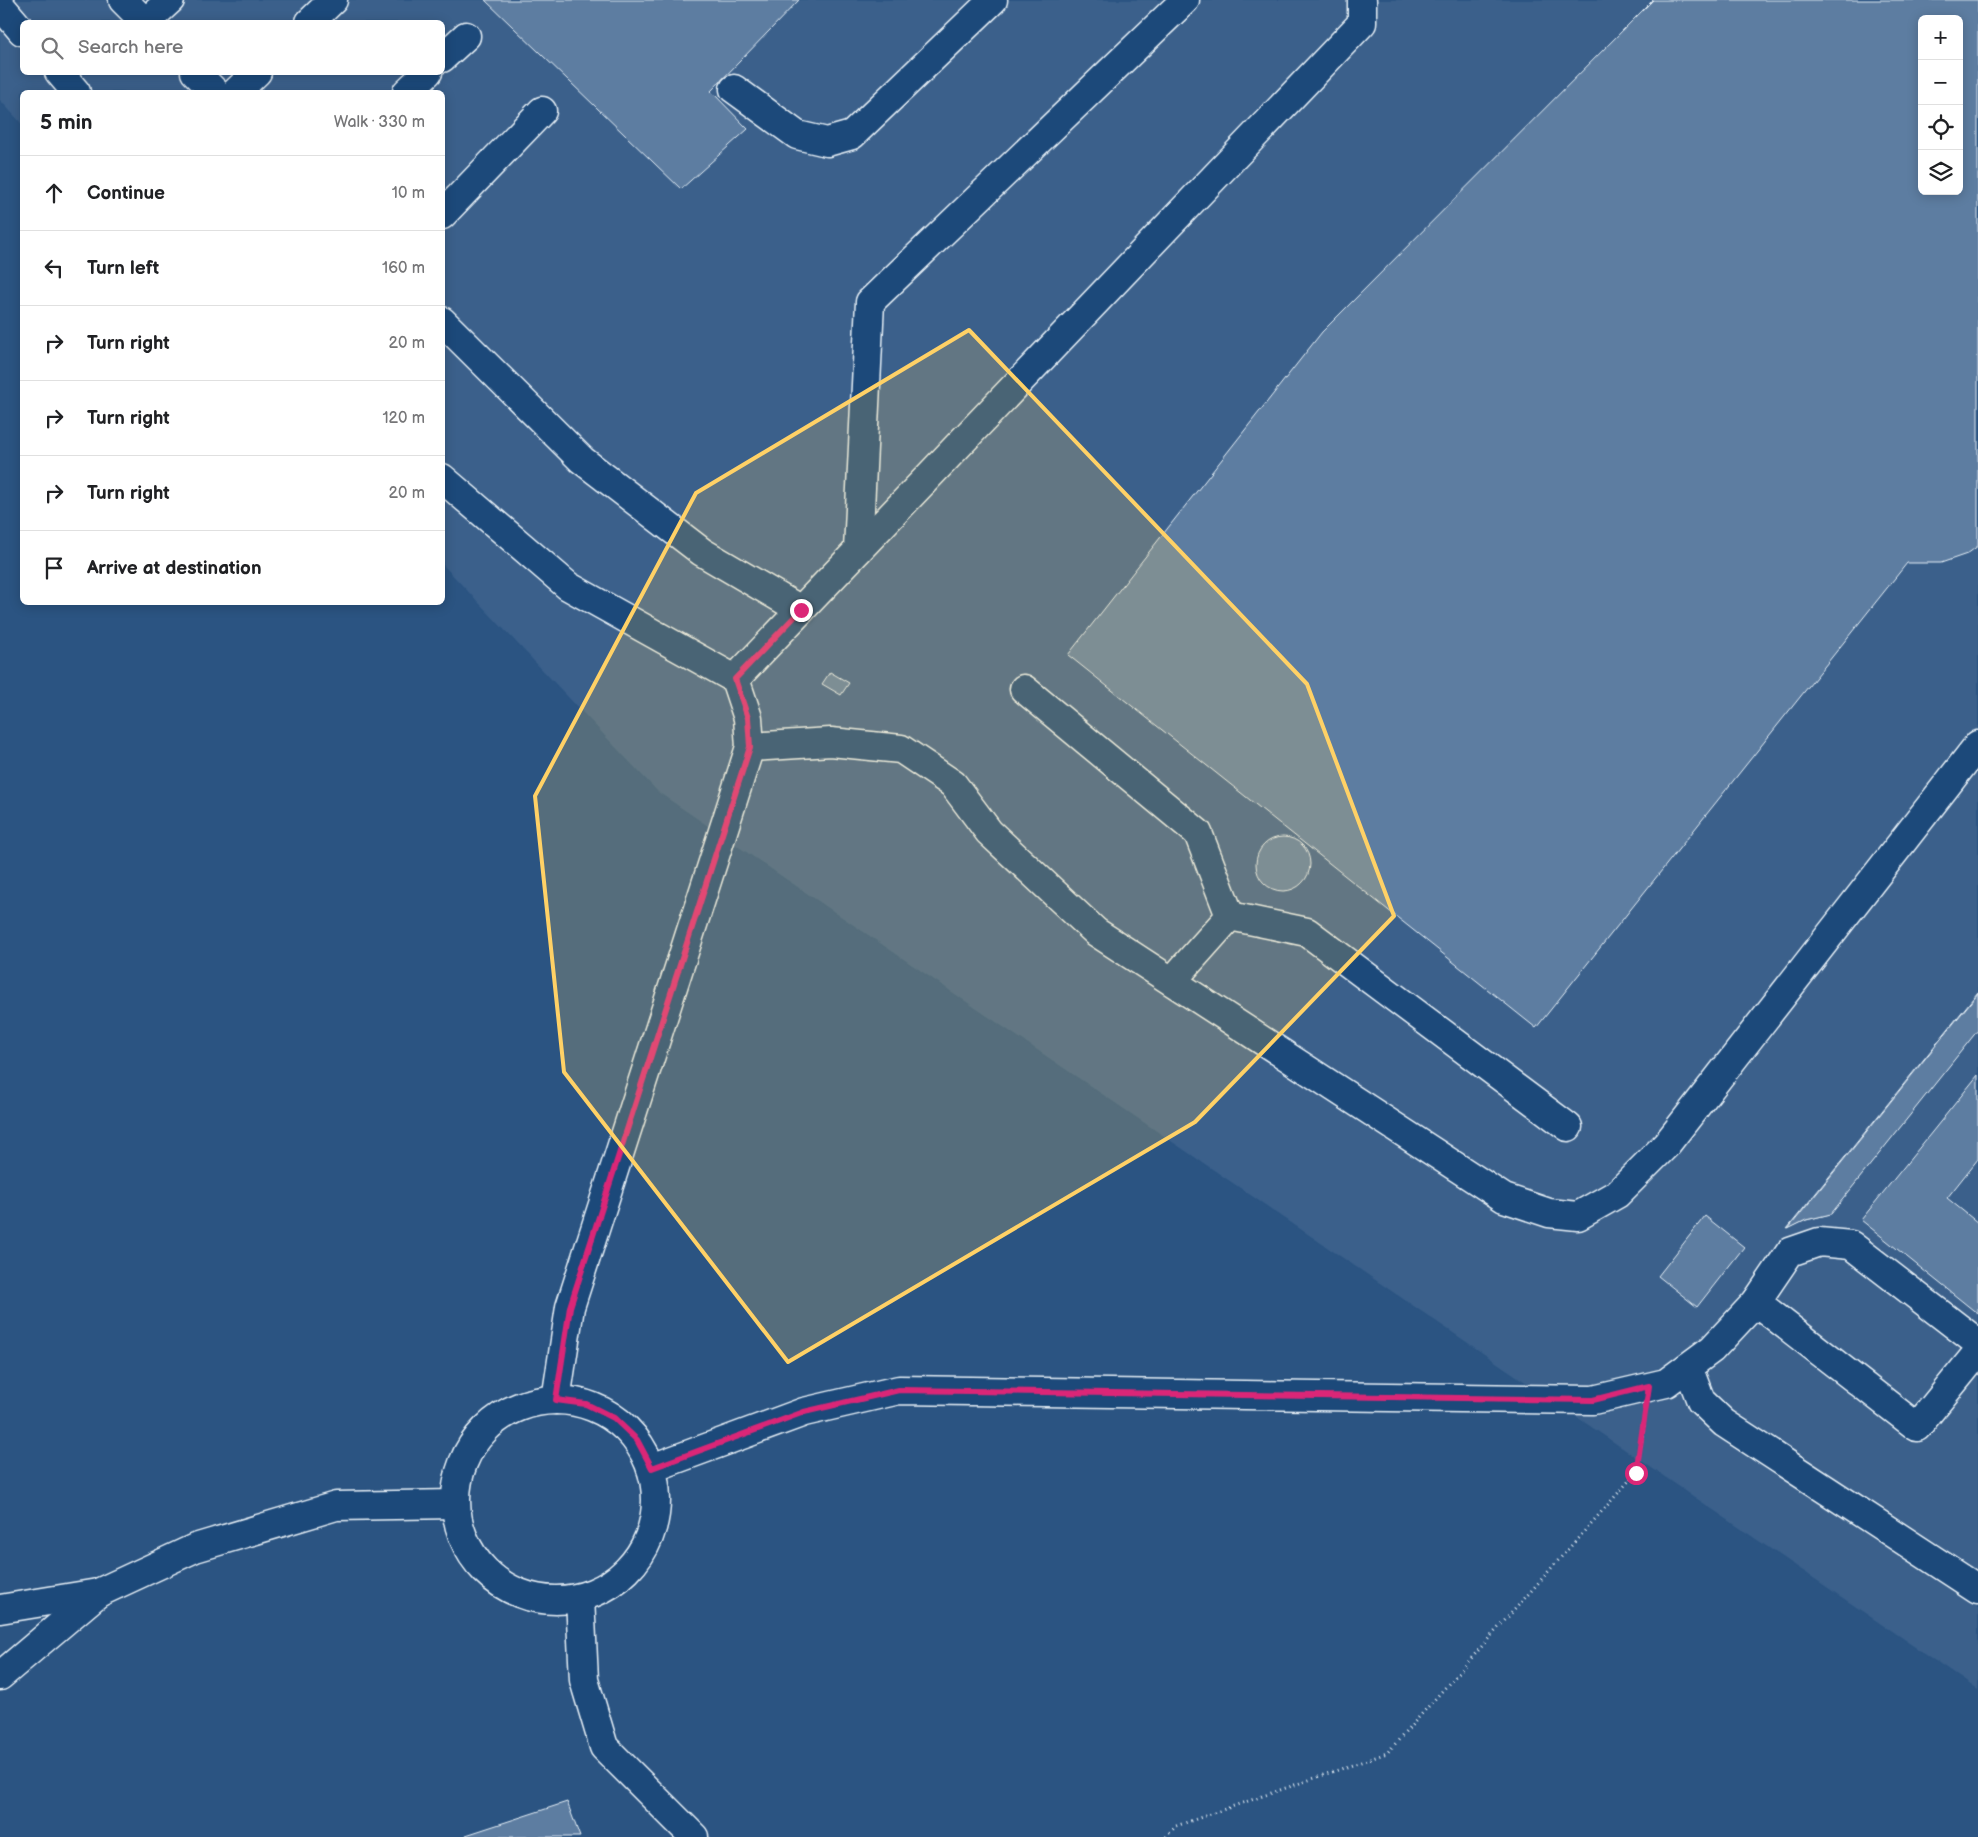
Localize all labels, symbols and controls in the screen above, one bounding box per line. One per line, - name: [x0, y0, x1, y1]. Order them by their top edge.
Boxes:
- map controls: [1918, 15, 1963, 195]
- button: +: [1918, 15, 1963, 60]
- search box: [20, 20, 445, 75]
- icon: search: [38, 34, 66, 62]
- text: Search here: [78, 36, 183, 59]
- button: −: [1918, 60, 1963, 105]
- button: locate: [1918, 105, 1963, 150]
- text: 5 min: [40, 110, 93, 135]
- text: Walk · 330 m: [334, 113, 425, 132]
- button: layers: [1918, 150, 1963, 195]
- icon: ahead: [40, 179, 68, 207]
- text: Continue: [87, 182, 165, 205]
- text: 10 m: [392, 184, 425, 203]
- icon: left: [40, 254, 68, 282]
- text: Turn left: [87, 257, 159, 280]
- text: 160 m: [382, 259, 425, 278]
- icon: right: [40, 329, 68, 357]
- text: Turn right: [87, 332, 170, 355]
- text: 20 m: [389, 334, 425, 353]
- icon: right: [40, 404, 68, 432]
- text: Turn right: [87, 407, 170, 430]
- text: 120 m: [382, 409, 425, 428]
- icon: right: [40, 479, 68, 507]
- text: Turn right: [87, 482, 170, 505]
- text: 20 m: [389, 484, 425, 503]
- icon: arrive: [40, 554, 68, 582]
- text: Arrive at destination: [87, 557, 262, 580]
- route end: [790, 599, 813, 622]
- route start: [1625, 1462, 1648, 1485]

